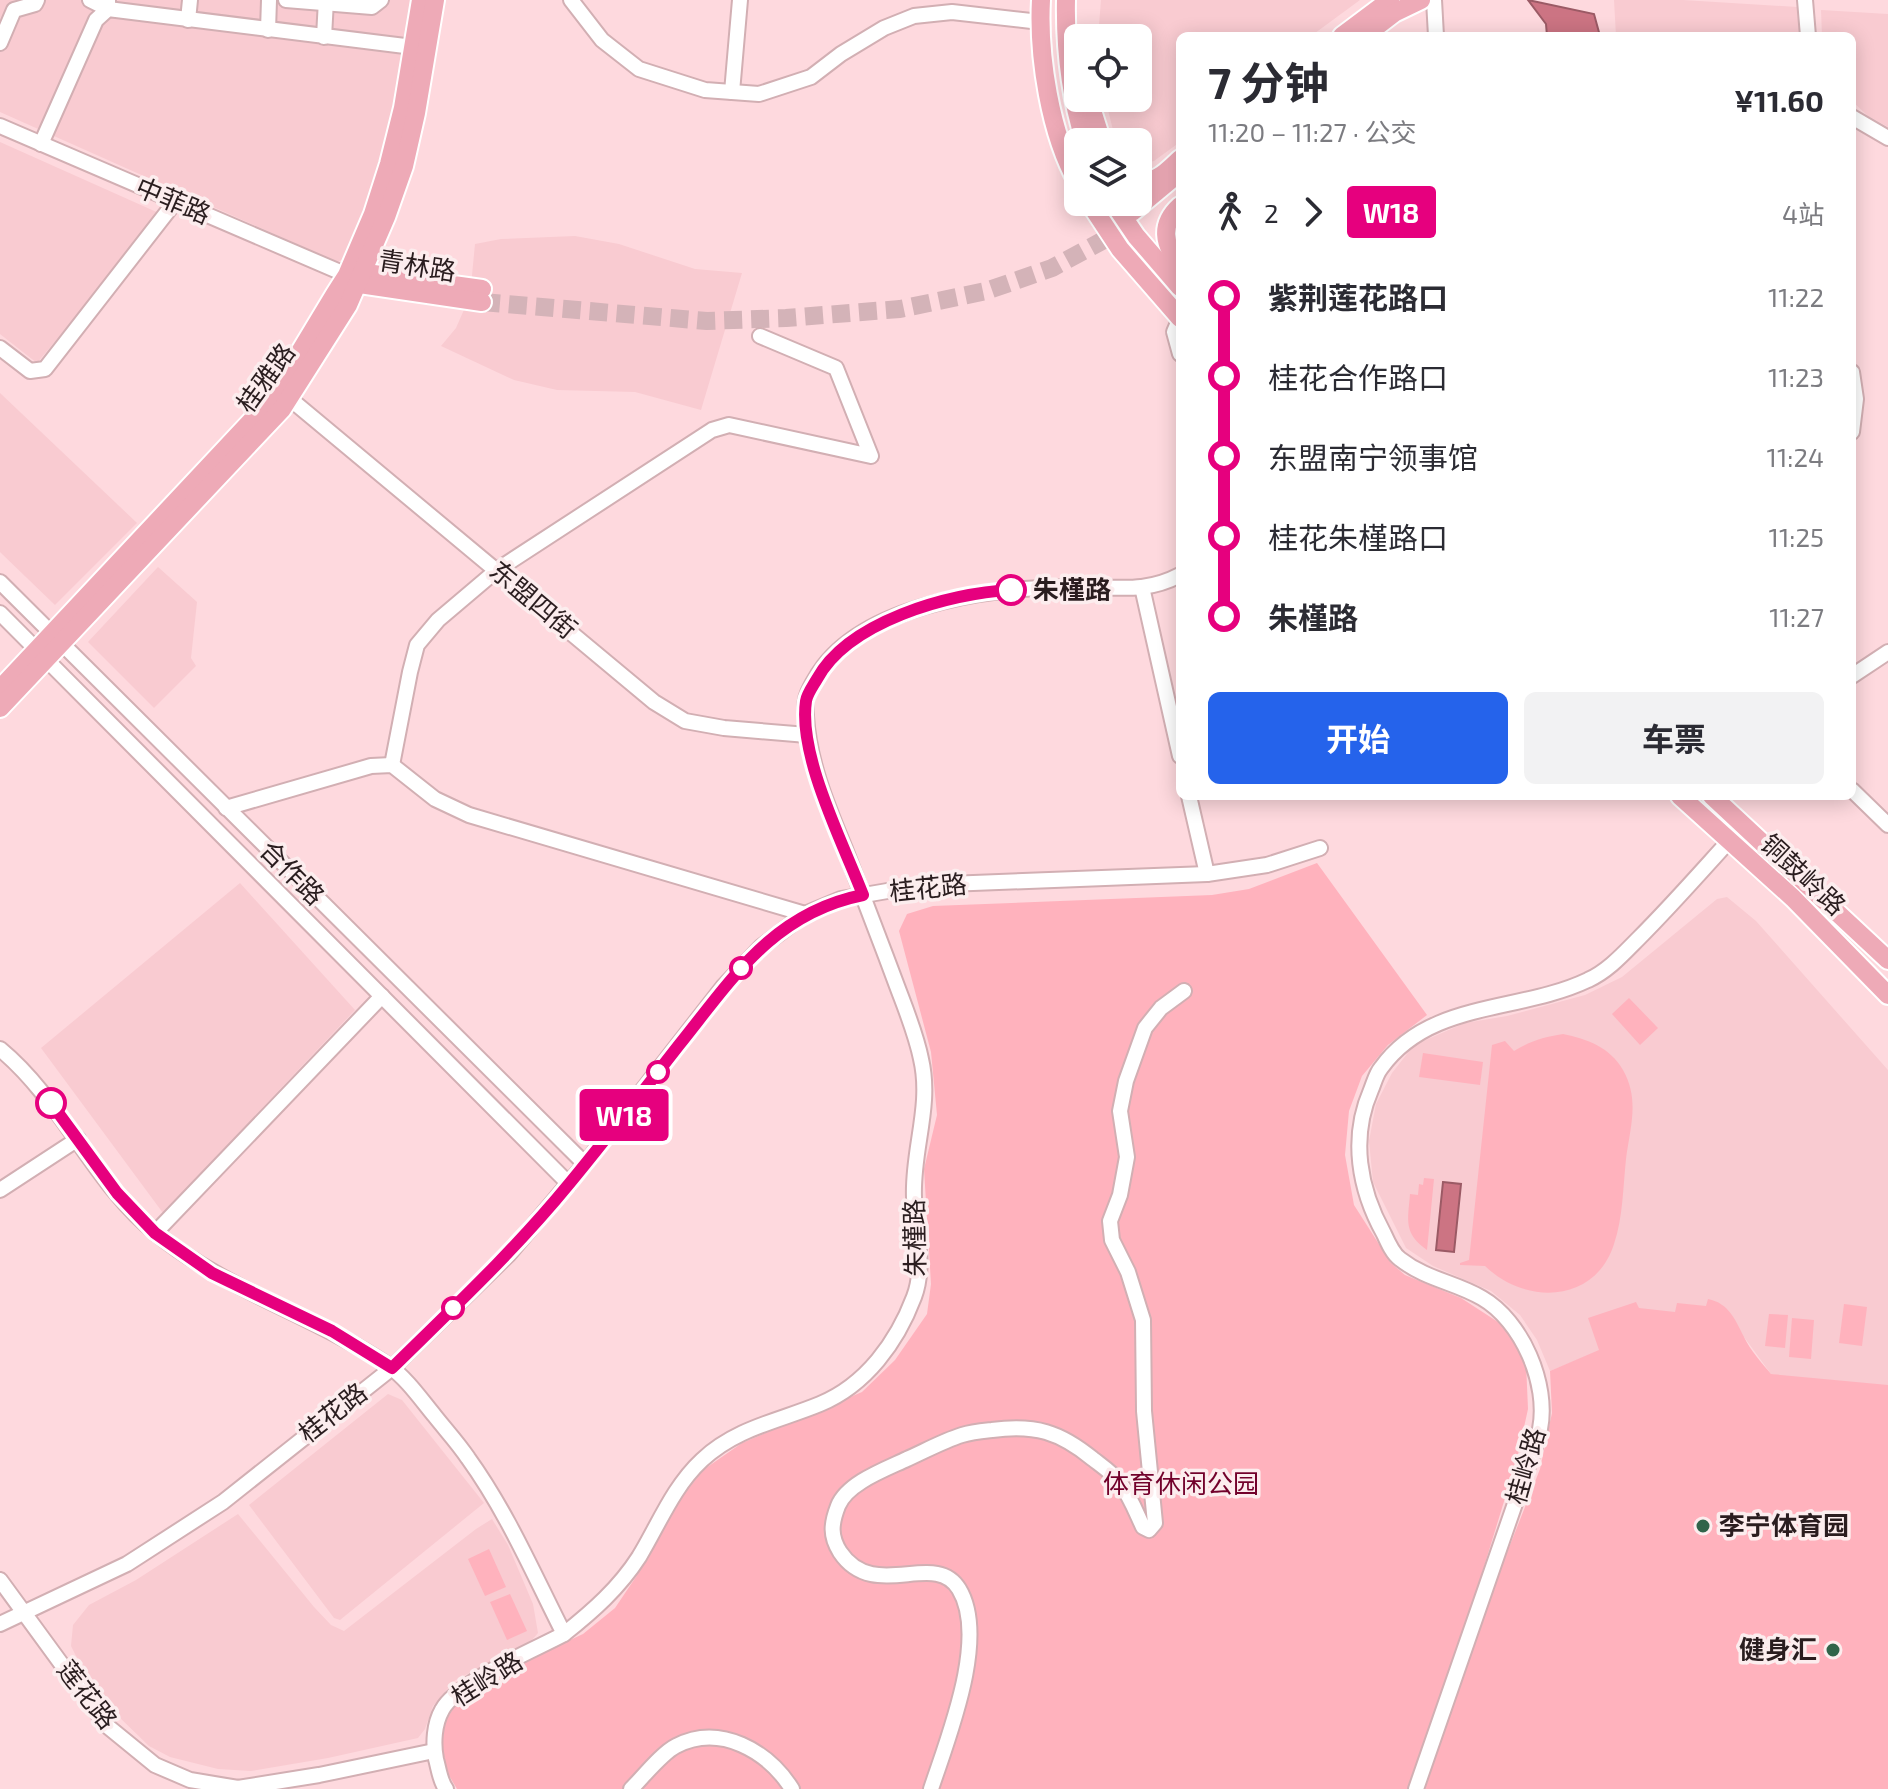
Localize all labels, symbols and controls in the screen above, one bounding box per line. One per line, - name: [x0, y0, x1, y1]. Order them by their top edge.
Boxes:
- map controls: [1064, 24, 1152, 216]
- button: locate: [1064, 24, 1152, 112]
- text: 7 分钟: [1208, 55, 1329, 108]
- text: ¥11.60: [1734, 82, 1824, 118]
- text: 11:20 – 11:27 · 公交: [1208, 116, 1417, 147]
- button: layers: [1064, 128, 1152, 216]
- street label: 中菲路: [132, 170, 216, 229]
- icon: walk: [1208, 190, 1252, 234]
- icon: forward: [1291, 190, 1335, 234]
- text: W18: [1363, 195, 1420, 229]
- text: 2: [1264, 197, 1279, 228]
- text: 4站: [1782, 198, 1824, 229]
- street label: 青林路: [376, 243, 458, 286]
- text: 紫荆莲花路口: [1268, 279, 1448, 315]
- text: 11:22: [1768, 281, 1824, 312]
- street label: 桂雅路: [229, 336, 300, 418]
- text: 桂花合作路口: [1268, 359, 1448, 395]
- text: 11:23: [1768, 361, 1824, 392]
- text: 东盟南宁领事馆: [1268, 439, 1478, 475]
- text: 11:24: [1767, 441, 1824, 472]
- text: 桂花朱槿路口: [1268, 519, 1448, 555]
- text: 11:25: [1769, 521, 1824, 552]
- street label: 东盟四街: [484, 554, 584, 644]
- place label: 朱槿路: [1033, 573, 1111, 604]
- marker: 朱槿路: [996, 575, 1026, 605]
- text: 朱槿路: [1268, 599, 1358, 635]
- text: 11:27: [1769, 601, 1824, 632]
- button: 开始: [1208, 692, 1508, 784]
- button: 车票: [1524, 692, 1824, 784]
- street label: 铜鼓岭路: [1755, 827, 1853, 921]
- street label: 合作路: [255, 833, 332, 910]
- street label: 桂花路: [887, 867, 968, 906]
- unlabelled marker: [730, 957, 752, 979]
- unlabelled marker: [647, 1061, 669, 1083]
- unlabelled marker: [36, 1088, 66, 1118]
- line badge: W18: [578, 1089, 670, 1141]
- text: W18: [596, 1098, 652, 1132]
- street label: 朱槿路: [897, 1199, 930, 1277]
- unlabelled marker: [442, 1297, 464, 1319]
- street label: 桂花路: [292, 1376, 372, 1448]
- street label: 桂岭路: [1499, 1424, 1550, 1507]
- park label: 体育休闲公园: [1103, 1467, 1259, 1498]
- place label: 李宁体育园: [1719, 1509, 1849, 1540]
- marker: 李宁体育园: [1694, 1517, 1712, 1535]
- place label: 健身汇: [1739, 1633, 1817, 1664]
- marker: 健身汇: [1824, 1641, 1842, 1659]
- street label: 桂岭路: [445, 1644, 527, 1712]
- street label: 莲花路: [52, 1654, 124, 1734]

